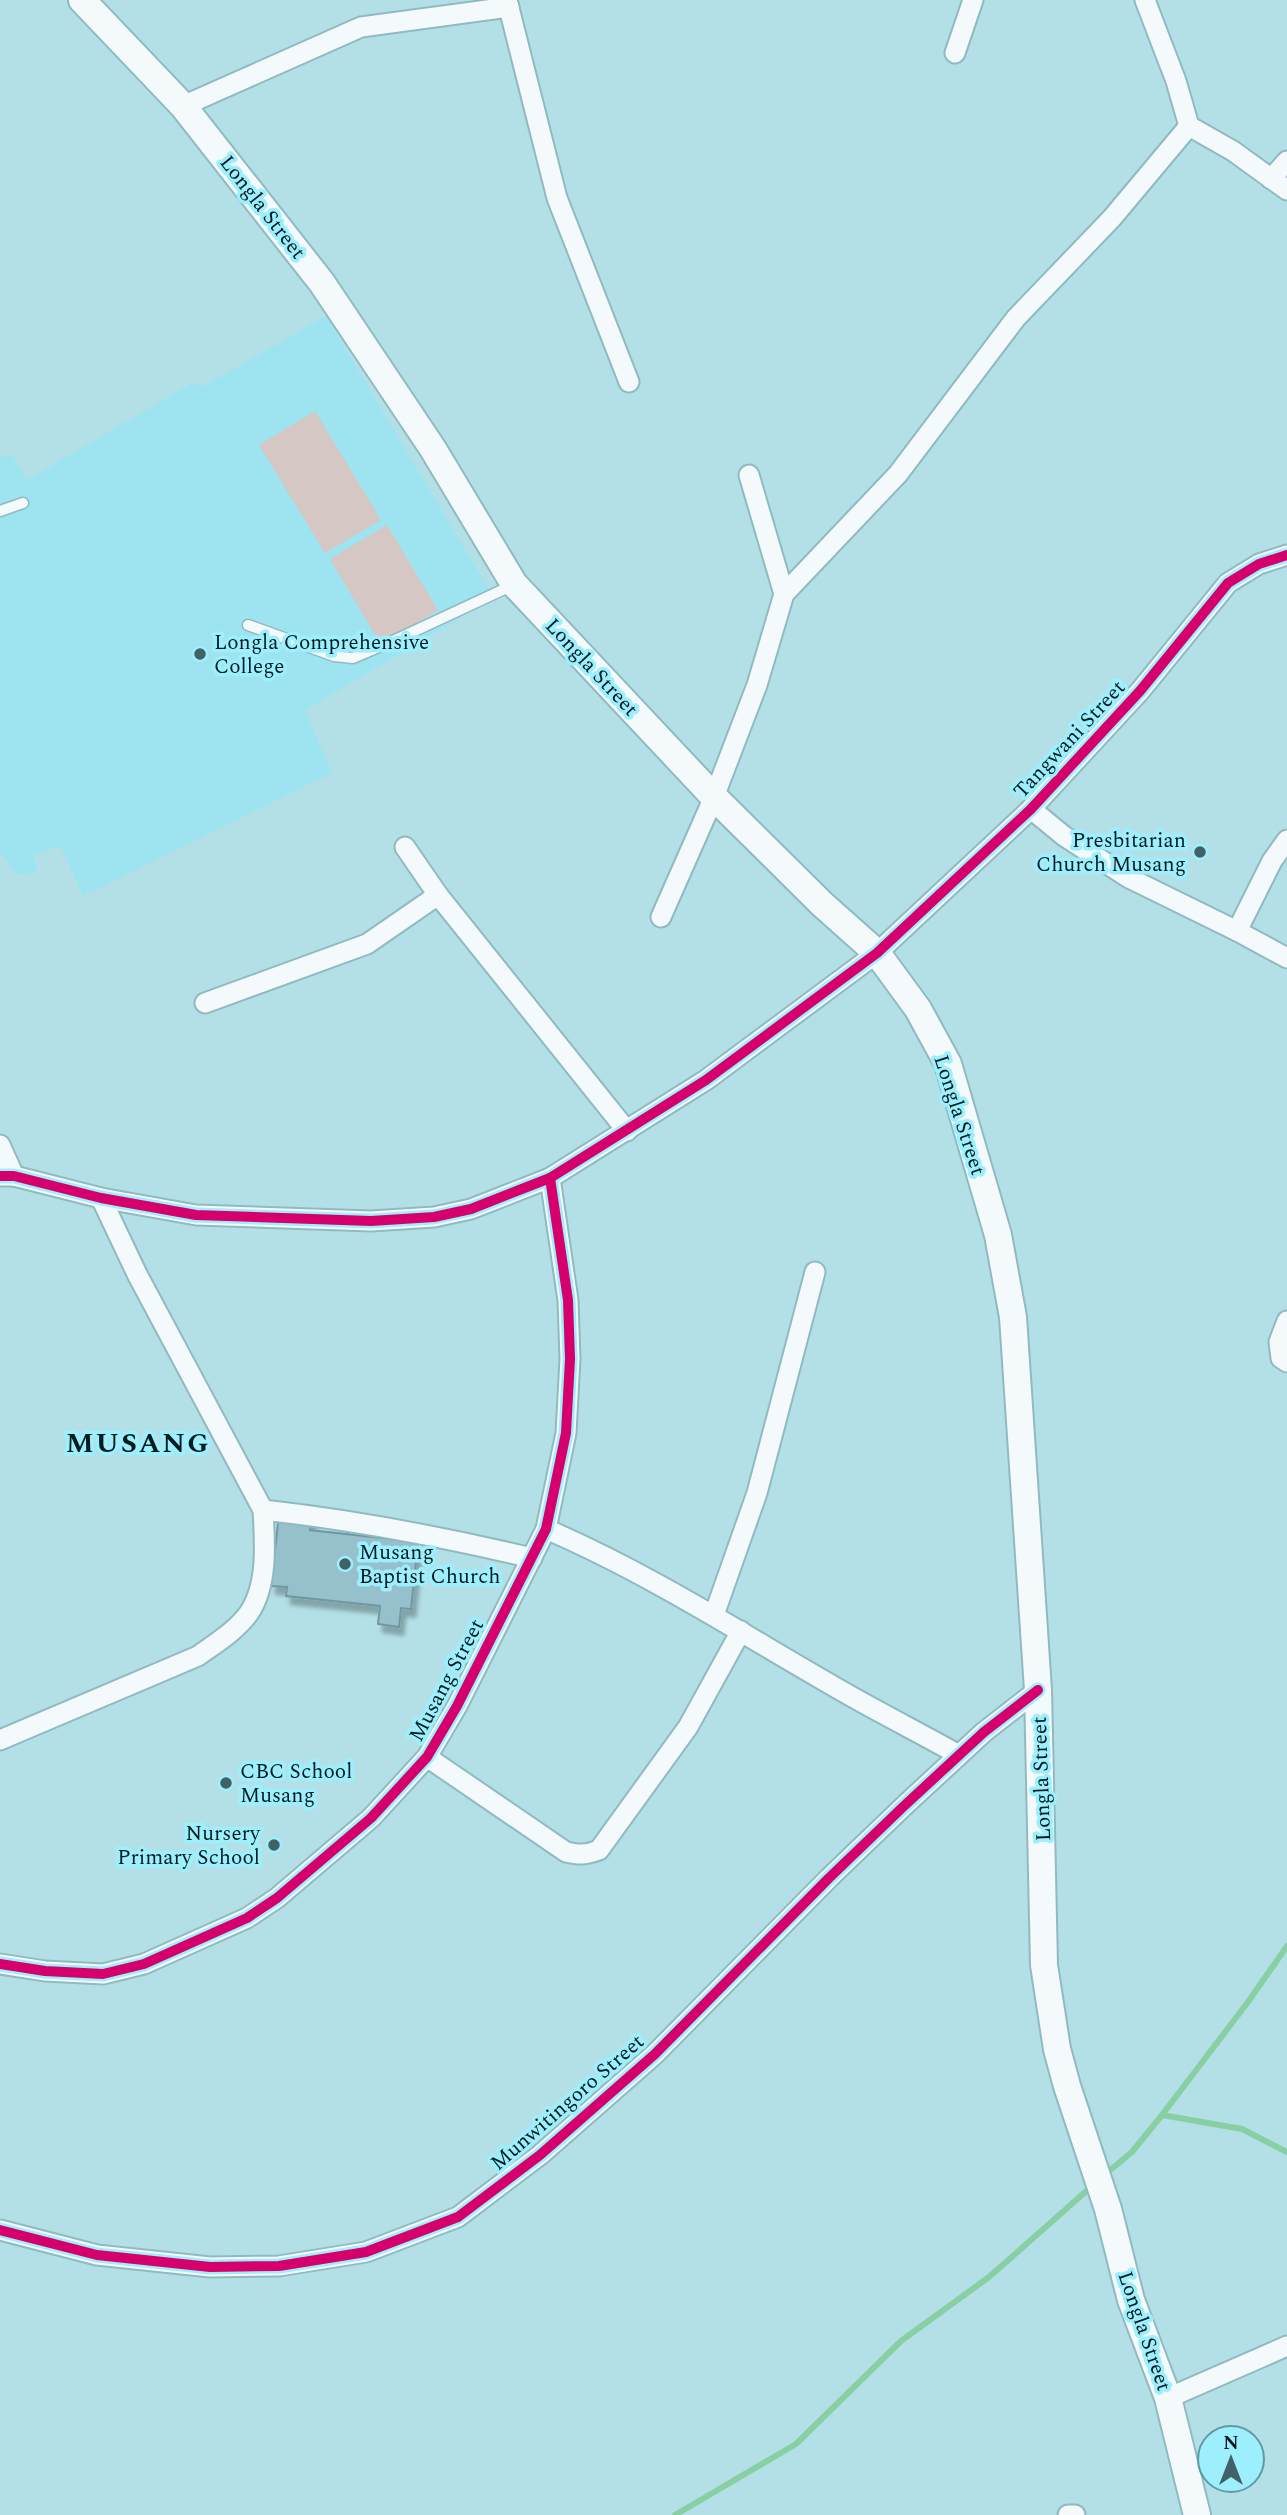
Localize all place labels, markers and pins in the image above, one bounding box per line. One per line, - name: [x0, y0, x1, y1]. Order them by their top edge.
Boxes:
- place label: Longla Comprehensive College: [214, 627, 429, 683]
- marker: Longla Comprehensive College: [192, 646, 208, 662]
- place label: Presbitarian Church Musang: [1036, 825, 1186, 881]
- marker: Presbitarian Church Musang: [1192, 844, 1208, 860]
- place label: Musang Baptist Church: [359, 1537, 500, 1593]
- marker: Musang Baptist Church: [337, 1556, 353, 1572]
- place label: CBC School Musang: [240, 1756, 352, 1812]
- marker: CBC School Musang: [218, 1775, 234, 1791]
- place label: Nursery Primary School: [117, 1818, 261, 1874]
- marker: Nursery Primary School: [266, 1837, 282, 1853]

